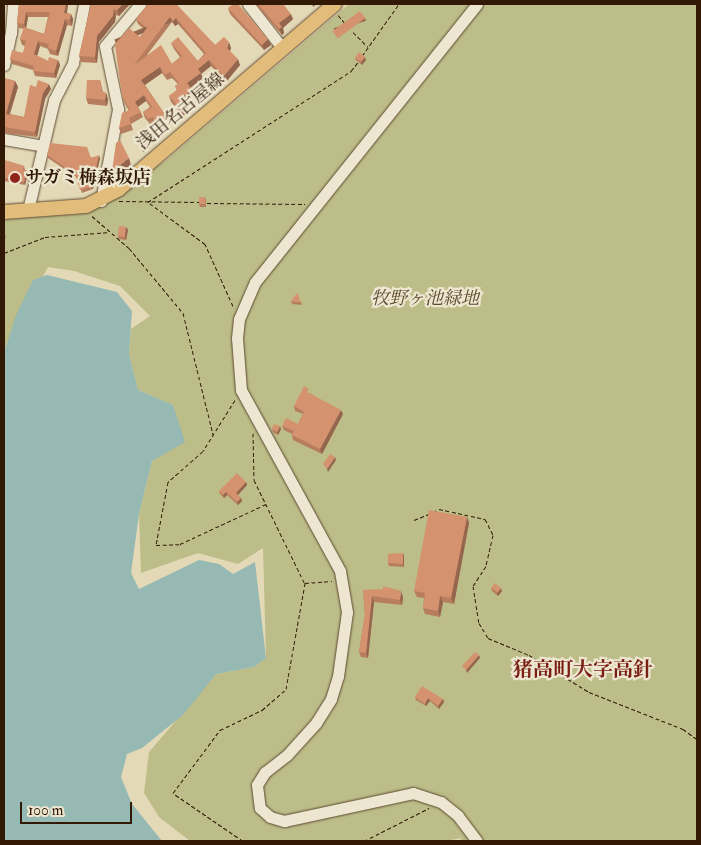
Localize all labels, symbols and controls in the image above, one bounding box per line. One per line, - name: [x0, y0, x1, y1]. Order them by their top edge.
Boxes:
- street label: 浅田名古屋線: [133, 69, 229, 155]
- place label: サガミ梅森坂店: [25, 167, 151, 189]
- marker: サガミ梅森坂店: [9, 172, 21, 184]
- park label: 牧野ヶ池緑地: [371, 288, 479, 310]
- district label: 猪高町大字高針: [513, 657, 653, 681]
- scale bar: [22, 792, 135, 824]
- text: 100 m: [28, 801, 63, 820]

